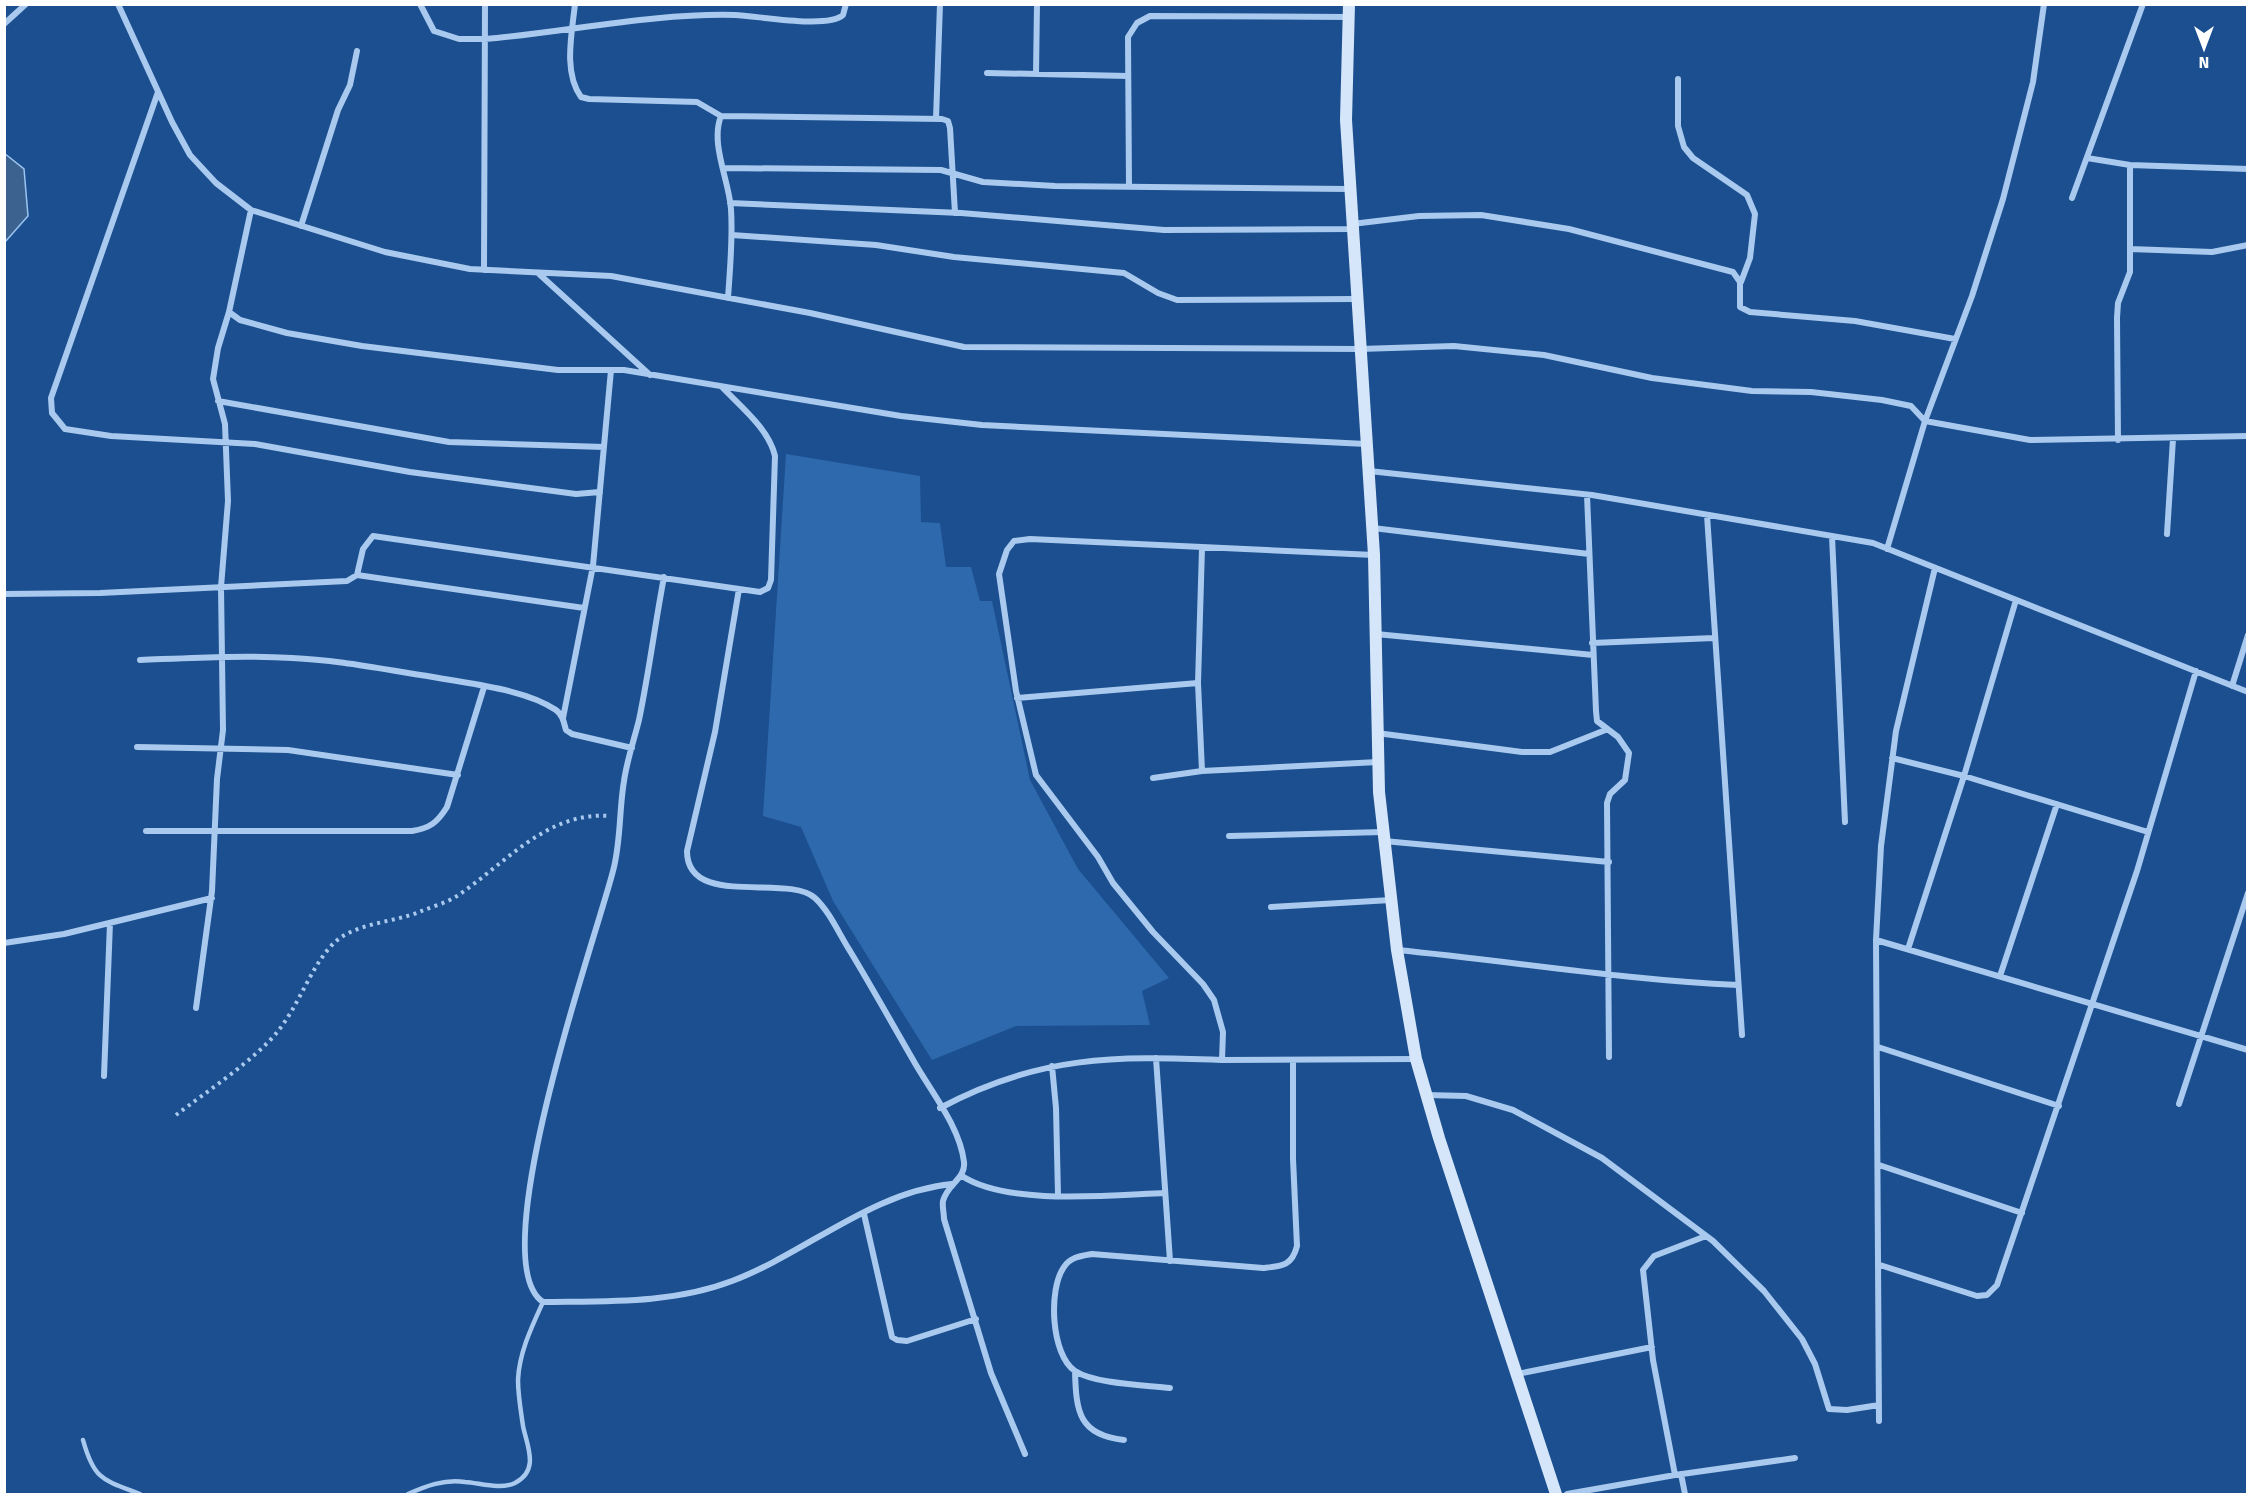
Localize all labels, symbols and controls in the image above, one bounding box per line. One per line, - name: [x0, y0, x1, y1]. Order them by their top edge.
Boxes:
- north arrow: [2174, 18, 2234, 78]
- text: N: [2199, 53, 2209, 72]

